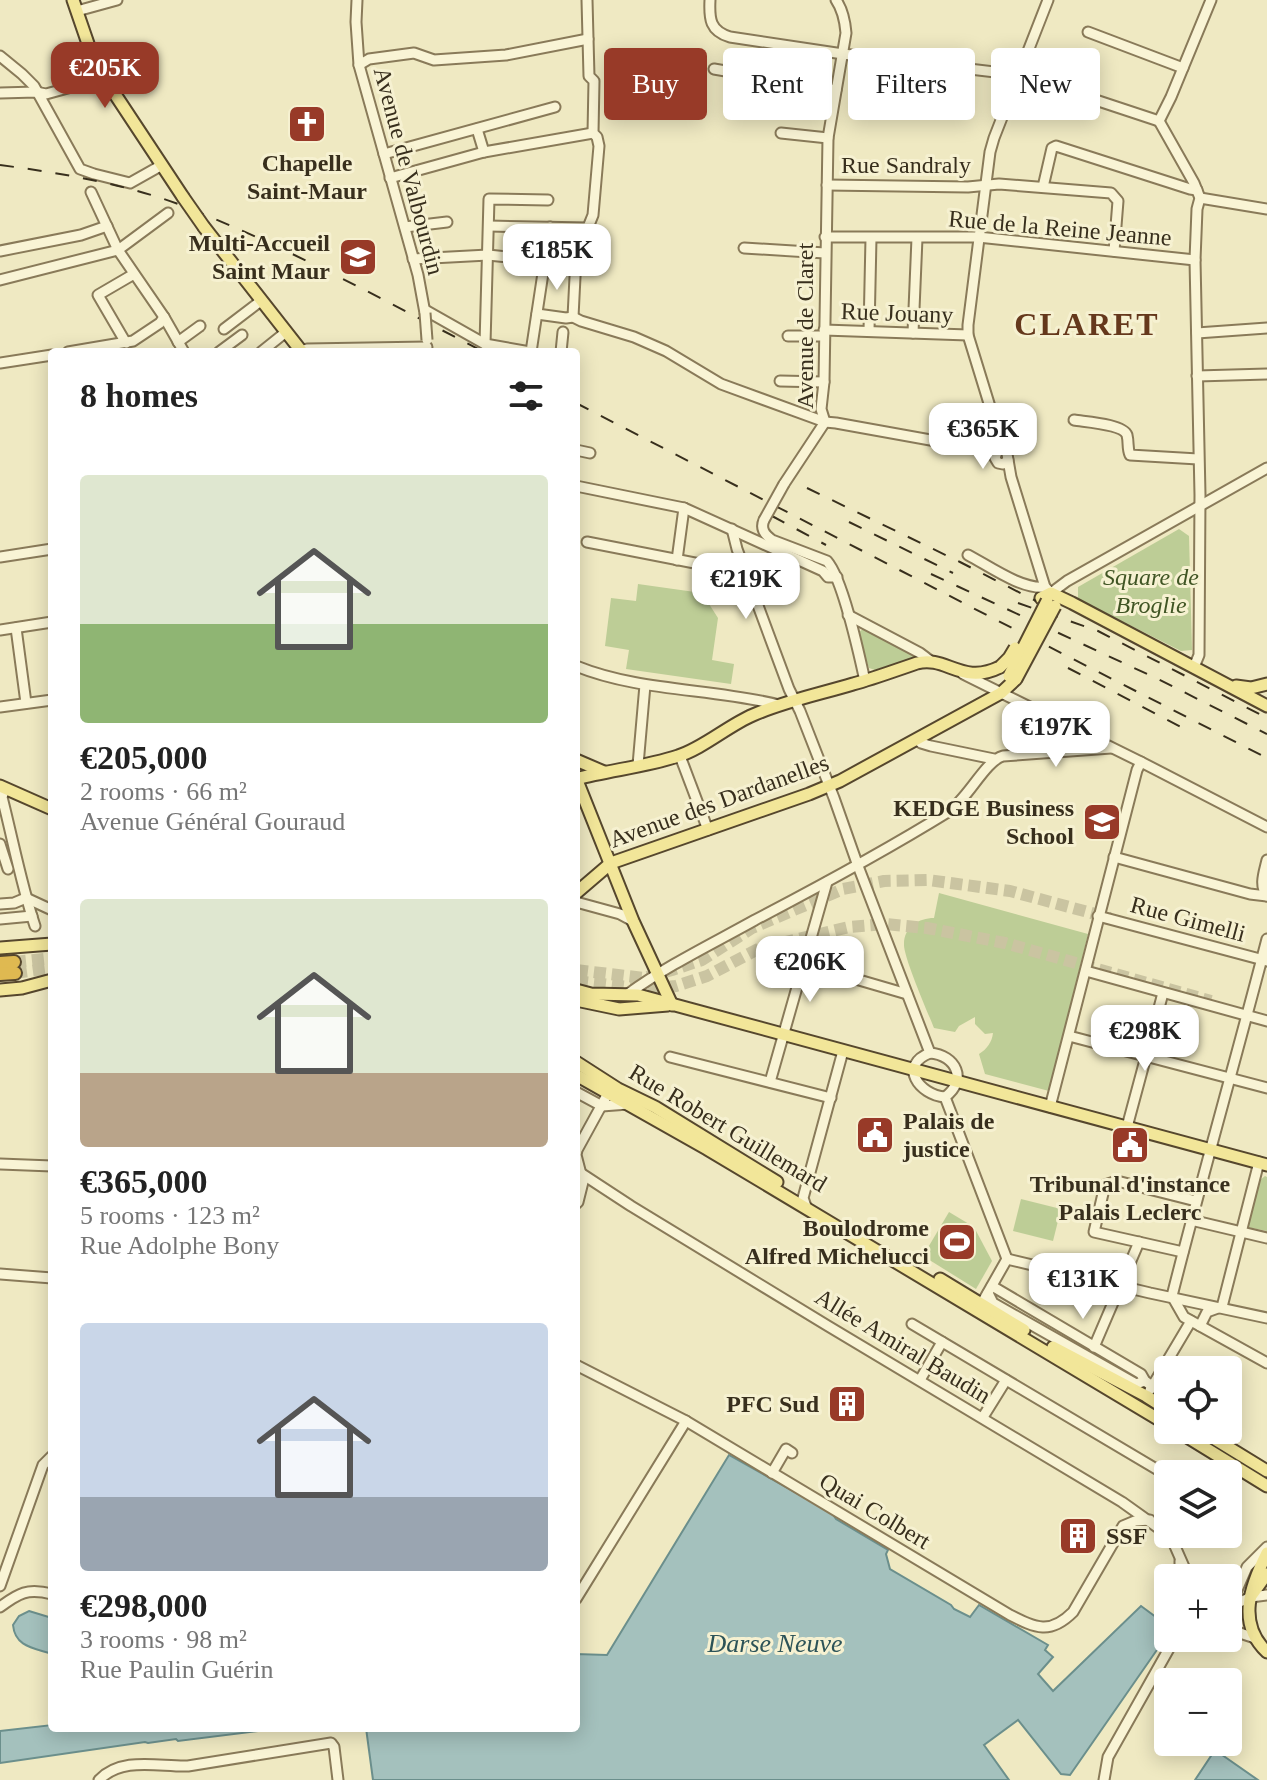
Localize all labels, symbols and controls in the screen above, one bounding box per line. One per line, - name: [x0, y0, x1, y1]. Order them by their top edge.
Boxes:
- pin: €205K: [49, 42, 161, 110]
- chip: Buy: [604, 48, 707, 120]
- chip: Rent: [723, 48, 832, 120]
- chip: Filters: [848, 48, 975, 120]
- chip: New: [991, 48, 1100, 120]
- text: €205K: [69, 53, 141, 82]
- street label: Avenue de Valbourdin: [369, 64, 449, 278]
- church icon: Chapelle Saint-Maur: [286, 103, 328, 145]
- place label: Chapelle Saint-Maur: [247, 150, 367, 204]
- street label: Rue Sandraly: [841, 152, 971, 178]
- street label: Rue de la Reine Jeanne: [947, 205, 1173, 251]
- pin: €185K: [501, 224, 613, 292]
- place label: Multi-Accueil Saint Maur: [189, 230, 330, 284]
- text: €185K: [521, 235, 593, 264]
- school or university icon: Multi-Accueil Saint Maur: [337, 236, 379, 278]
- street label: Avenue de Claret: [792, 243, 818, 409]
- street label: Rue Jouany: [840, 298, 954, 328]
- district label: CLARET: [1014, 306, 1160, 342]
- icon: filters: [504, 374, 548, 418]
- text: 8 homes: [80, 377, 198, 414]
- pin: €365K: [927, 403, 1039, 471]
- text: €365K: [947, 414, 1019, 443]
- icon: home: [242, 527, 386, 671]
- pin: €219K: [690, 553, 802, 621]
- text: €219K: [710, 564, 782, 593]
- park label: Square de Broglie: [1103, 564, 1199, 618]
- pin: €197K: [1000, 701, 1112, 769]
- text: €197K: [1020, 712, 1092, 741]
- text: €205,000: [80, 739, 208, 776]
- street label: Avenue des Dardanelles: [606, 749, 832, 853]
- text: 2 rooms · 66 m²: [80, 777, 247, 806]
- place label: KEDGE Business School: [893, 795, 1074, 849]
- school or university icon: KEDGE Business School: [1081, 801, 1123, 843]
- text: Avenue Général Gouraud: [80, 807, 345, 836]
- street label: Rue Gimelli: [1128, 891, 1249, 947]
- pin: €206K: [754, 936, 866, 1004]
- text: €206K: [774, 947, 846, 976]
- icon: home: [242, 951, 386, 1095]
- pin: €298K: [1089, 1005, 1201, 1073]
- text: €298K: [1109, 1016, 1181, 1045]
- street label: Rue Robert Guillemard: [625, 1059, 831, 1197]
- place label: Palais de justice: [902, 1108, 995, 1162]
- public building icon: Palais de justice: [854, 1114, 896, 1156]
- public building icon: Tribunal d'instance Palais Leclerc: [1109, 1124, 1151, 1166]
- text: €365,000: [80, 1163, 208, 1200]
- place label: Tribunal d'instance Palais Leclerc: [1030, 1171, 1230, 1225]
- text: 5 rooms · 123 m²: [80, 1201, 260, 1230]
- place label: Boulodrome Alfred Michelucci: [745, 1215, 929, 1269]
- sports icon: Boulodrome Alfred Michelucci: [936, 1221, 978, 1263]
- text: Rue Adolphe Bony: [80, 1231, 279, 1260]
- pin: €131K: [1027, 1253, 1139, 1321]
- text: €131K: [1047, 1264, 1119, 1293]
- street label: Allée Amiral Baudin: [811, 1283, 995, 1409]
- map controls: [1154, 1356, 1242, 1756]
- button: locate: [1154, 1356, 1242, 1444]
- icon: home: [242, 1375, 386, 1519]
- building icon: PFC Sud: [826, 1383, 868, 1425]
- place label: PFC Sud: [726, 1391, 820, 1417]
- button: layers: [1154, 1460, 1242, 1548]
- street label: Quai Colbert: [815, 1468, 935, 1554]
- building icon: SSF: [1057, 1515, 1099, 1557]
- place label: SSF: [1106, 1523, 1147, 1549]
- button: +: [1154, 1564, 1242, 1652]
- text: €298,000: [80, 1587, 208, 1624]
- text: 3 rooms · 98 m²: [80, 1625, 247, 1654]
- water label: Darse Neuve: [706, 1629, 843, 1658]
- text: Rue Paulin Guérin: [80, 1655, 274, 1684]
- button: −: [1154, 1668, 1242, 1756]

